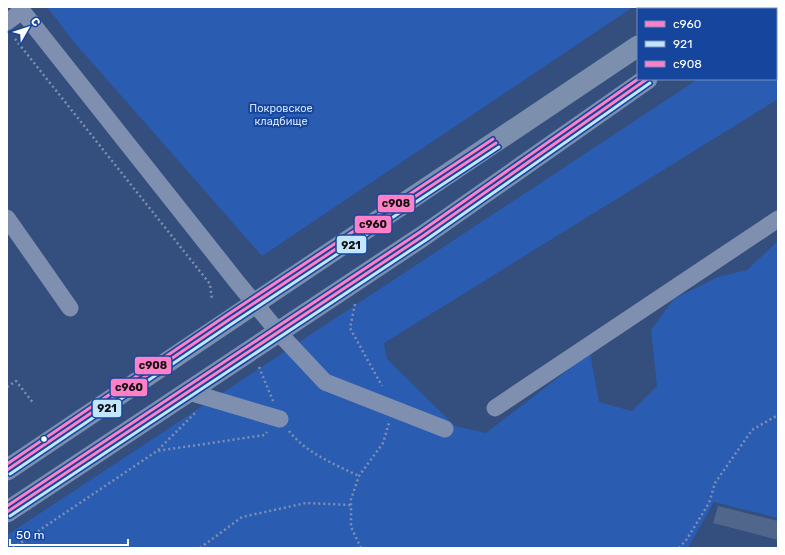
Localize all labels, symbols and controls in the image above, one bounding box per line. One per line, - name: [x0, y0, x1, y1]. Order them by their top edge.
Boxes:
- north arrow: [8, 8, 48, 48]
- legend: [637, 8, 777, 80]
- text: С: [28, 15, 43, 29]
- text: с960: [673, 17, 701, 31]
- text: 921: [673, 37, 692, 51]
- text: с908: [673, 57, 702, 71]
- park label: Покровское кладбище: [249, 102, 313, 128]
- line badge: с908: [377, 194, 415, 213]
- text: с908: [382, 197, 410, 210]
- line badge: с960: [354, 215, 392, 234]
- text: с960: [359, 218, 387, 231]
- line badge: 921: [336, 235, 367, 254]
- text: 921: [341, 239, 361, 252]
- line badge: с908: [134, 356, 172, 375]
- text: с908: [139, 359, 167, 372]
- line badge: с960: [110, 378, 148, 397]
- text: с960: [115, 381, 143, 394]
- line badge: 921: [92, 399, 122, 418]
- text: 921: [97, 402, 117, 415]
- unlabelled marker: [39, 434, 49, 444]
- scale bar: [10, 521, 128, 547]
- text: 50 m: [16, 528, 44, 542]

